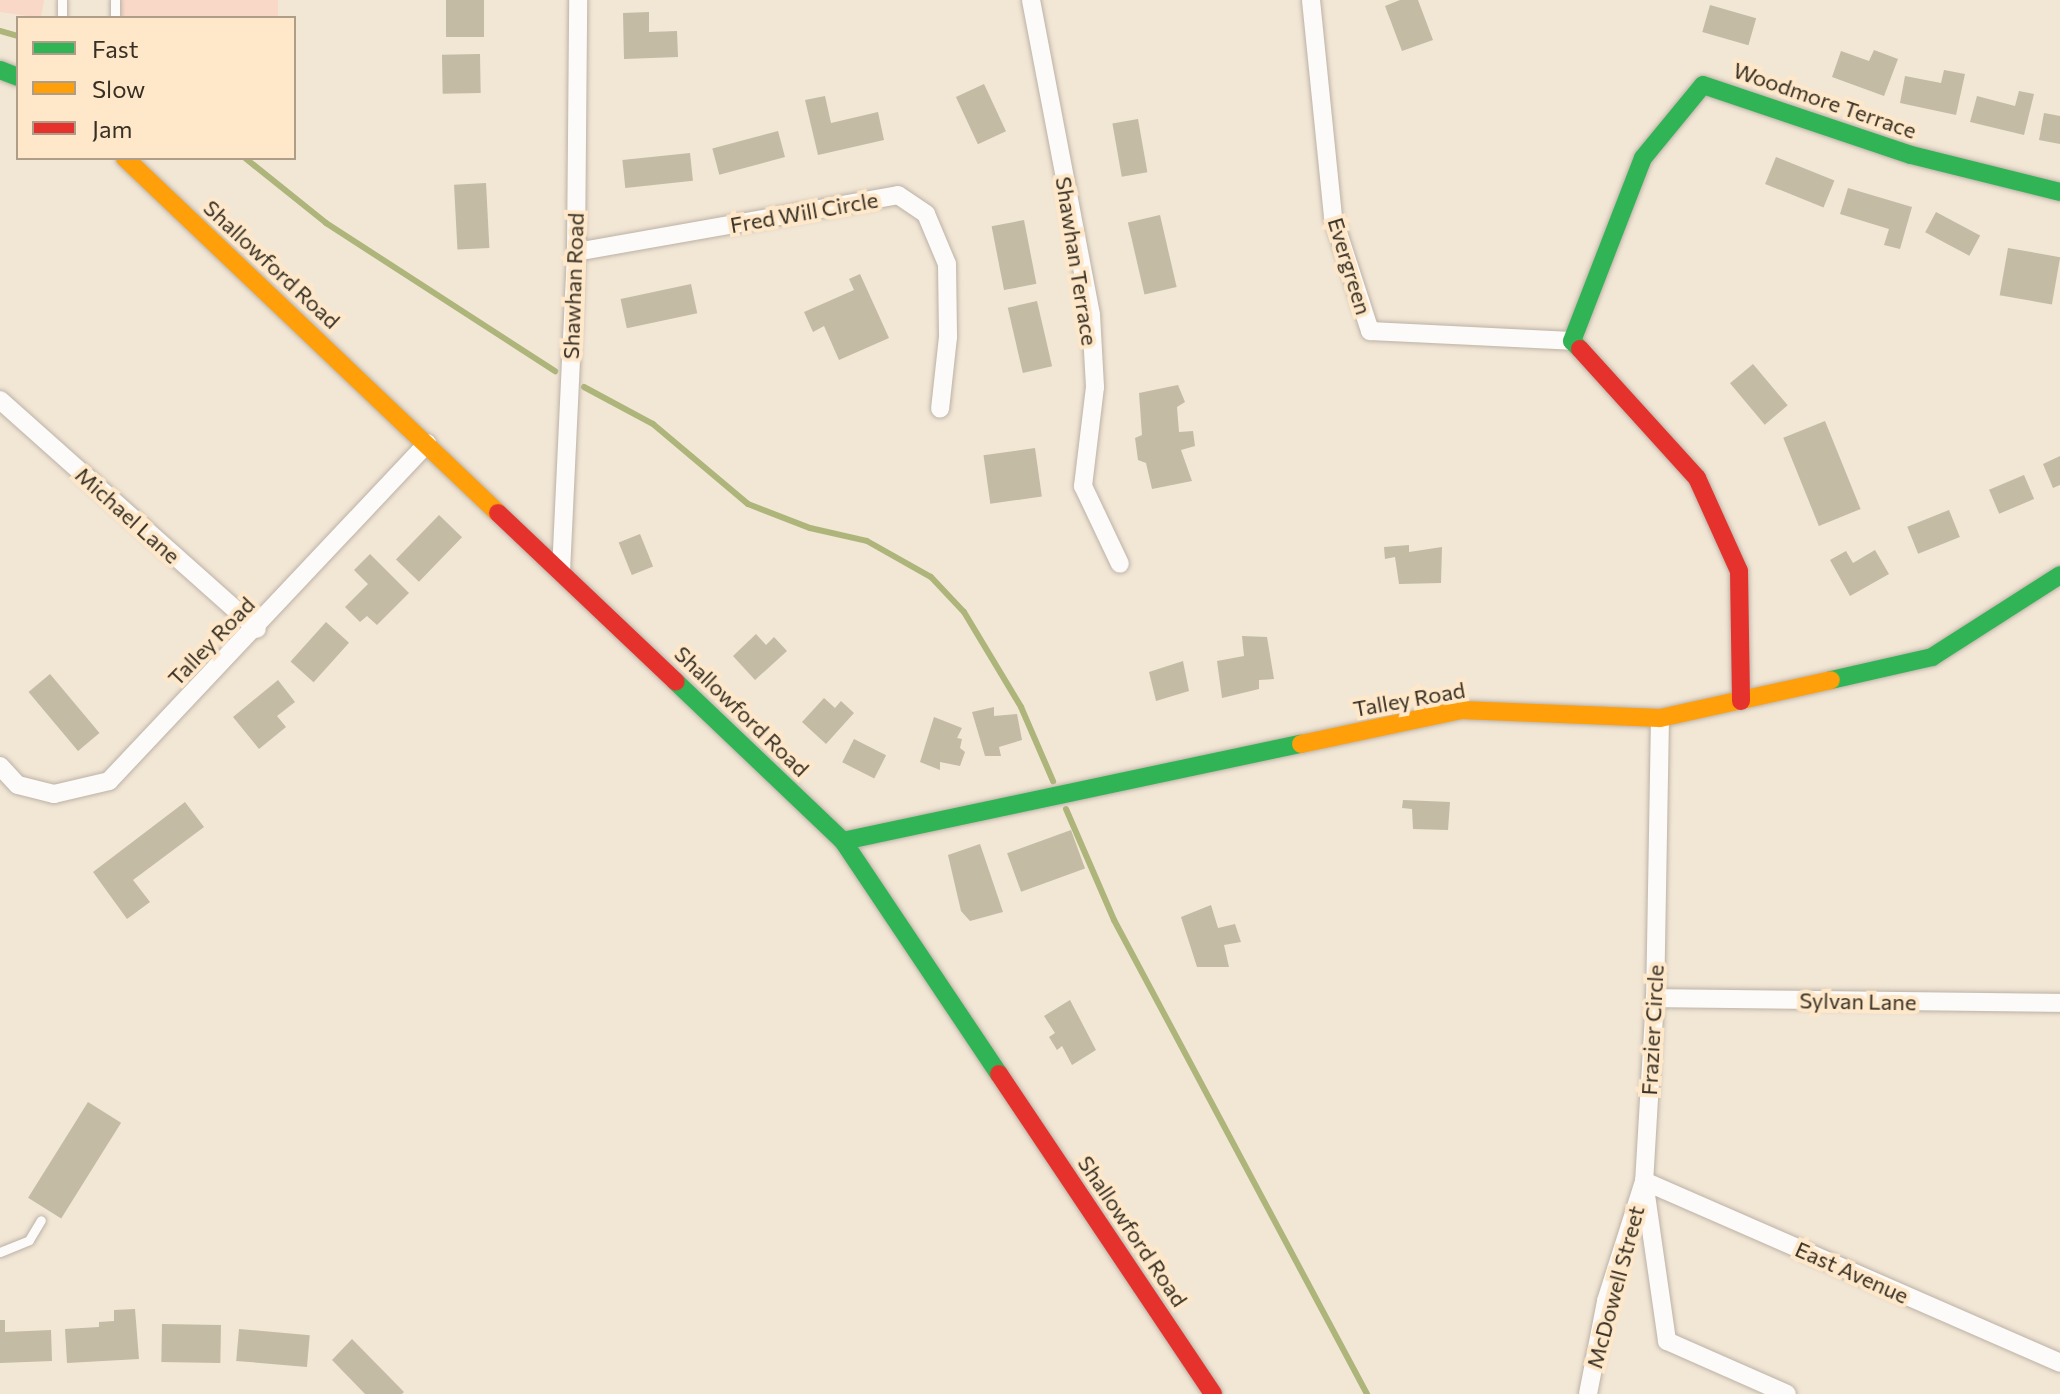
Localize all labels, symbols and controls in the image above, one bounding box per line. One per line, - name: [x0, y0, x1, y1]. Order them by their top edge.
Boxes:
- legend: [16, 16, 296, 160]
- text: Fast: [92, 34, 139, 63]
- street label: Woodmore Terrace: [1730, 56, 1920, 144]
- text: Slow: [92, 74, 145, 103]
- text: Jam: [92, 114, 132, 143]
- street label: Shawhan Terrace: [1051, 175, 1103, 347]
- street label: Fred Will Circle: [728, 186, 880, 238]
- street label: Shallowford Road: [198, 194, 346, 334]
- street label: Shawhan Road: [557, 212, 589, 360]
- street label: Evergreen: [1323, 214, 1377, 318]
- street label: Michael Lane: [70, 461, 186, 569]
- street label: Talley Road: [162, 591, 260, 691]
- street label: Shallowford Road: [669, 640, 815, 782]
- street label: Talley Road: [1351, 676, 1467, 722]
- street label: Frazier Circle: [1635, 964, 1669, 1096]
- street label: Sylvan Lane: [1799, 987, 1917, 1015]
- street label: Shallowford Road: [1073, 1150, 1193, 1312]
- street label: McDowell Street: [1581, 1203, 1649, 1371]
- street label: East Avenue: [1791, 1235, 1913, 1309]

